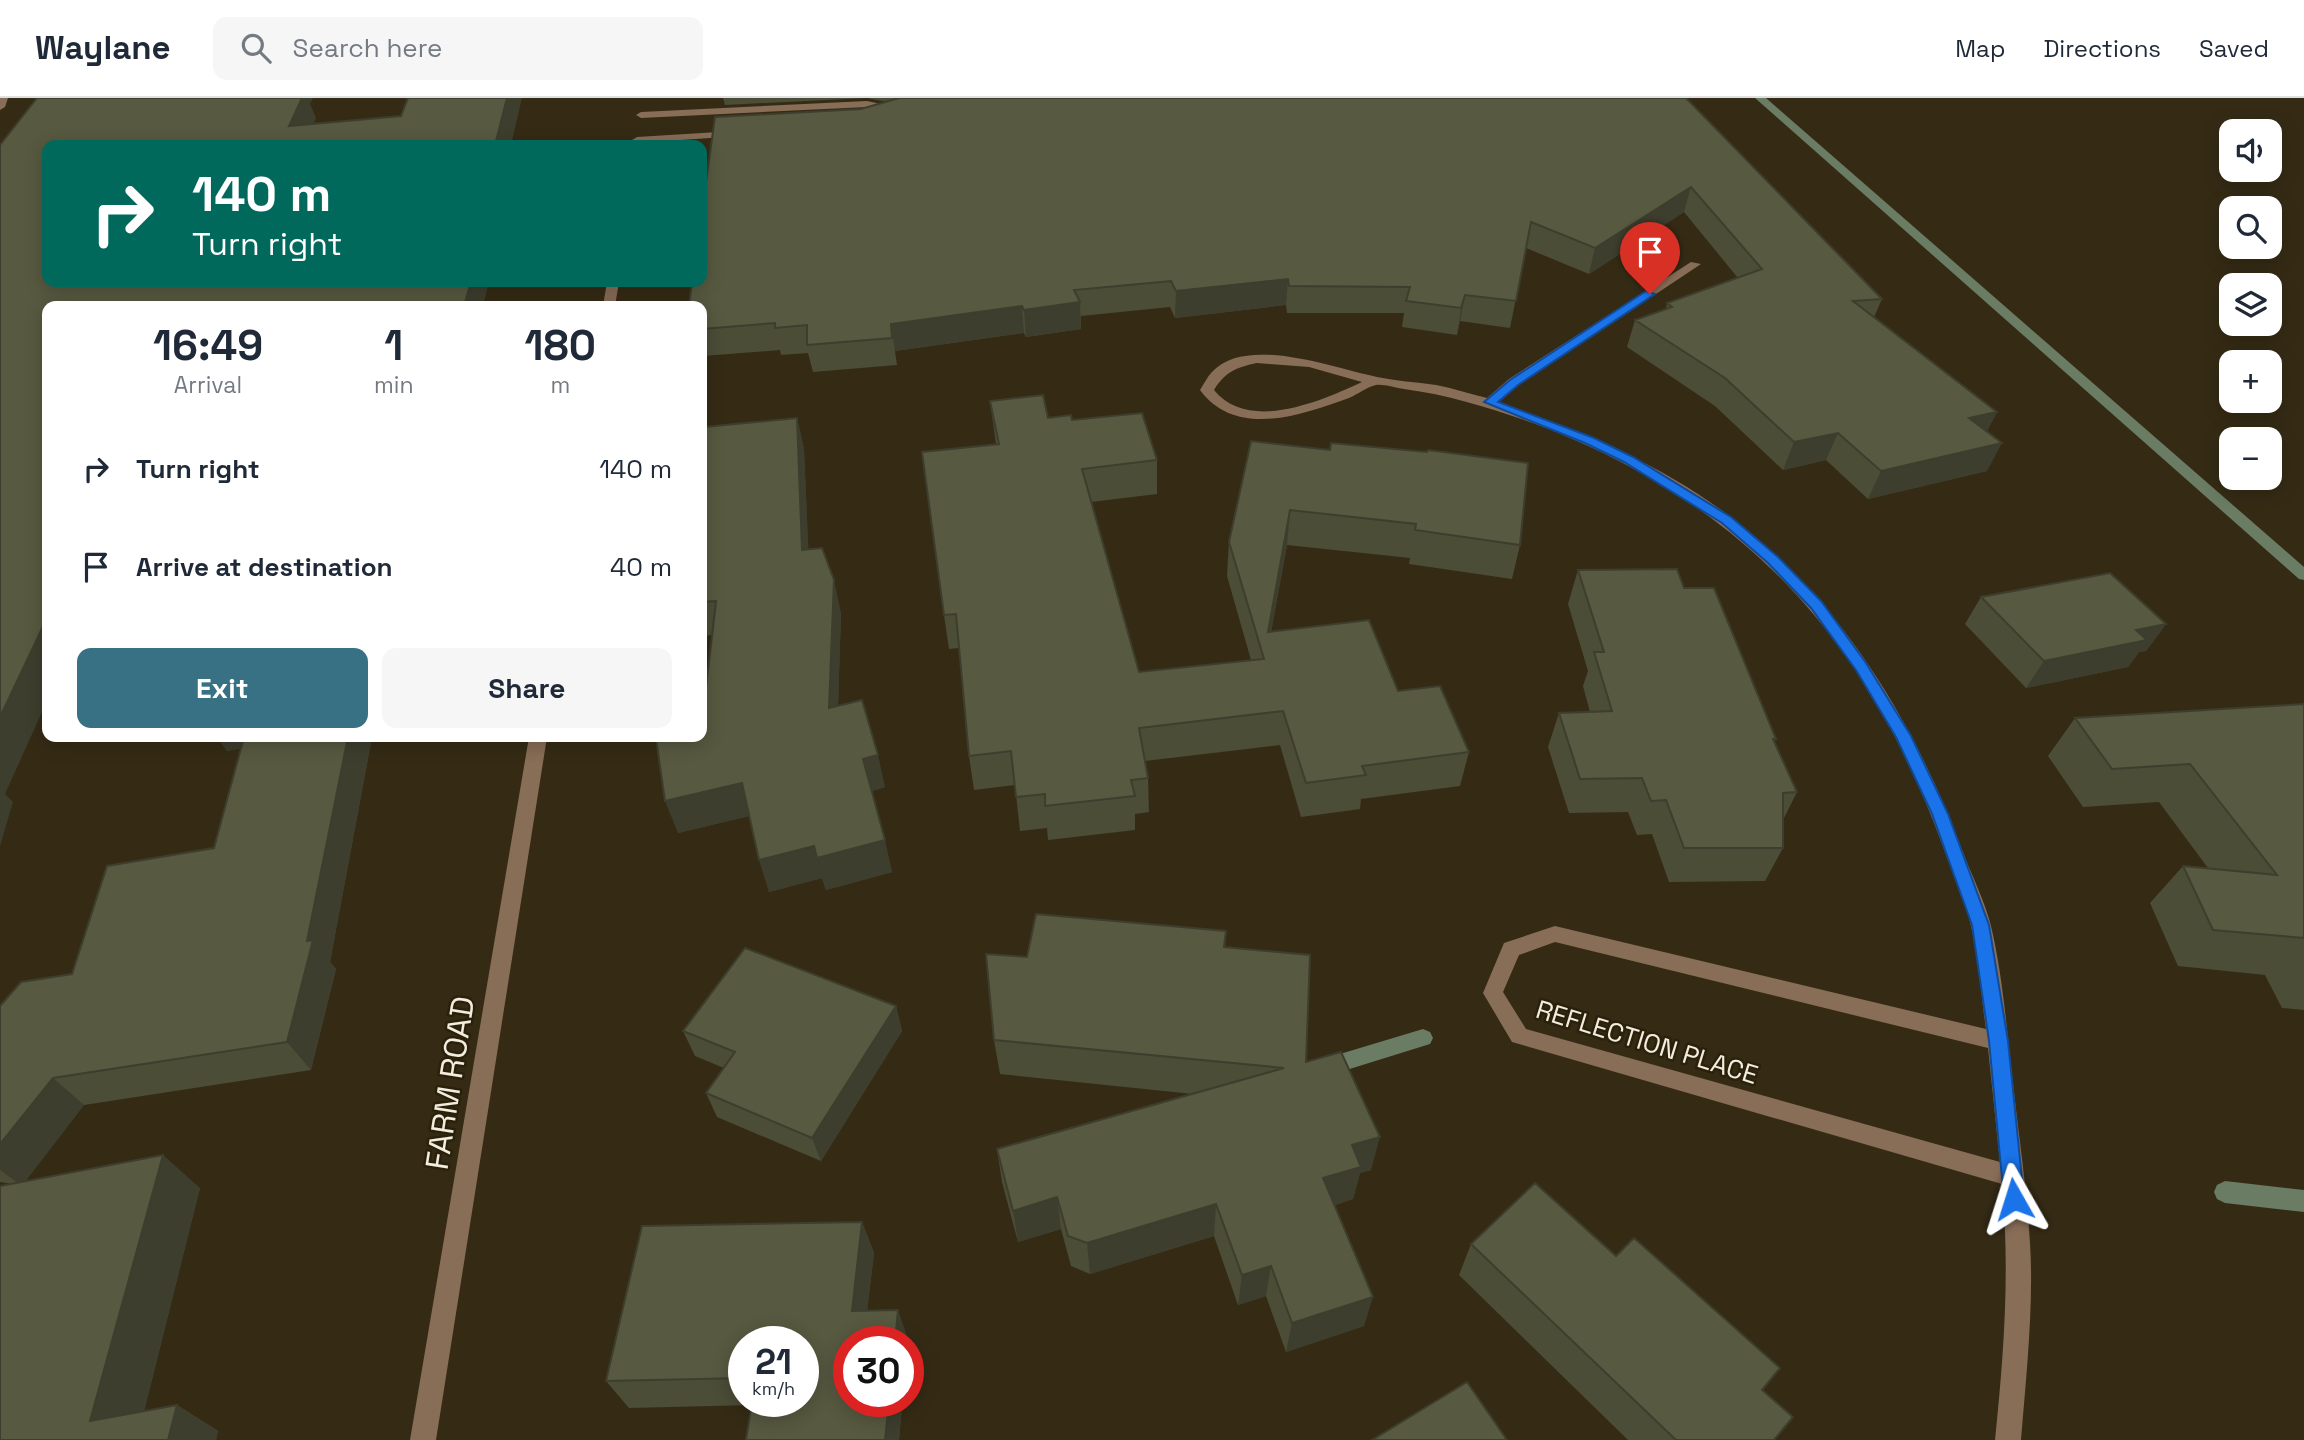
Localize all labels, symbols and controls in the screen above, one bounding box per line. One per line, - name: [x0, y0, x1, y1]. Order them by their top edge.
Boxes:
- search box: [213, 17, 703, 80]
- text: Waylane: [35, 27, 171, 69]
- icon: search: [237, 29, 275, 67]
- text: Search here: [293, 31, 442, 65]
- text: Map: [1955, 33, 2005, 64]
- text: Directions: [2043, 33, 2161, 64]
- text: Saved: [2199, 33, 2269, 64]
- map controls: [2219, 119, 2282, 490]
- button: sound: [2219, 119, 2282, 182]
- text: 140 m: [192, 163, 331, 225]
- icon: right: [77, 168, 168, 259]
- button: search: [2219, 196, 2282, 259]
- pin: [1620, 222, 1680, 294]
- text: Turn right: [192, 224, 342, 264]
- icon: arrive: [1631, 233, 1669, 271]
- button: layers: [2219, 273, 2282, 336]
- text: 16:49: [153, 319, 263, 372]
- text: 1: [384, 319, 403, 372]
- text: 180: [525, 319, 596, 372]
- button: +: [2219, 350, 2282, 413]
- text: Arrival: [174, 370, 242, 400]
- text: min: [374, 370, 414, 400]
- text: m: [550, 370, 570, 400]
- button: −: [2219, 427, 2282, 490]
- icon: right: [77, 450, 115, 488]
- text: Turn right: [136, 452, 260, 486]
- text: 140 m: [599, 452, 672, 486]
- icon: arrive: [77, 548, 115, 586]
- text: Arrive at destination: [136, 550, 393, 584]
- text: 40 m: [610, 550, 672, 584]
- button: Exit: [77, 648, 368, 728]
- button: Share: [382, 648, 672, 728]
- street label: REFLECTION PLACE: [1532, 992, 1762, 1092]
- street label: FARM ROAD: [417, 994, 483, 1172]
- position arrow: [1977, 1162, 2051, 1236]
- speed limit sign: 30: [833, 1326, 924, 1417]
- text: 21: [755, 1340, 792, 1384]
- text: km/h: [752, 1377, 795, 1400]

